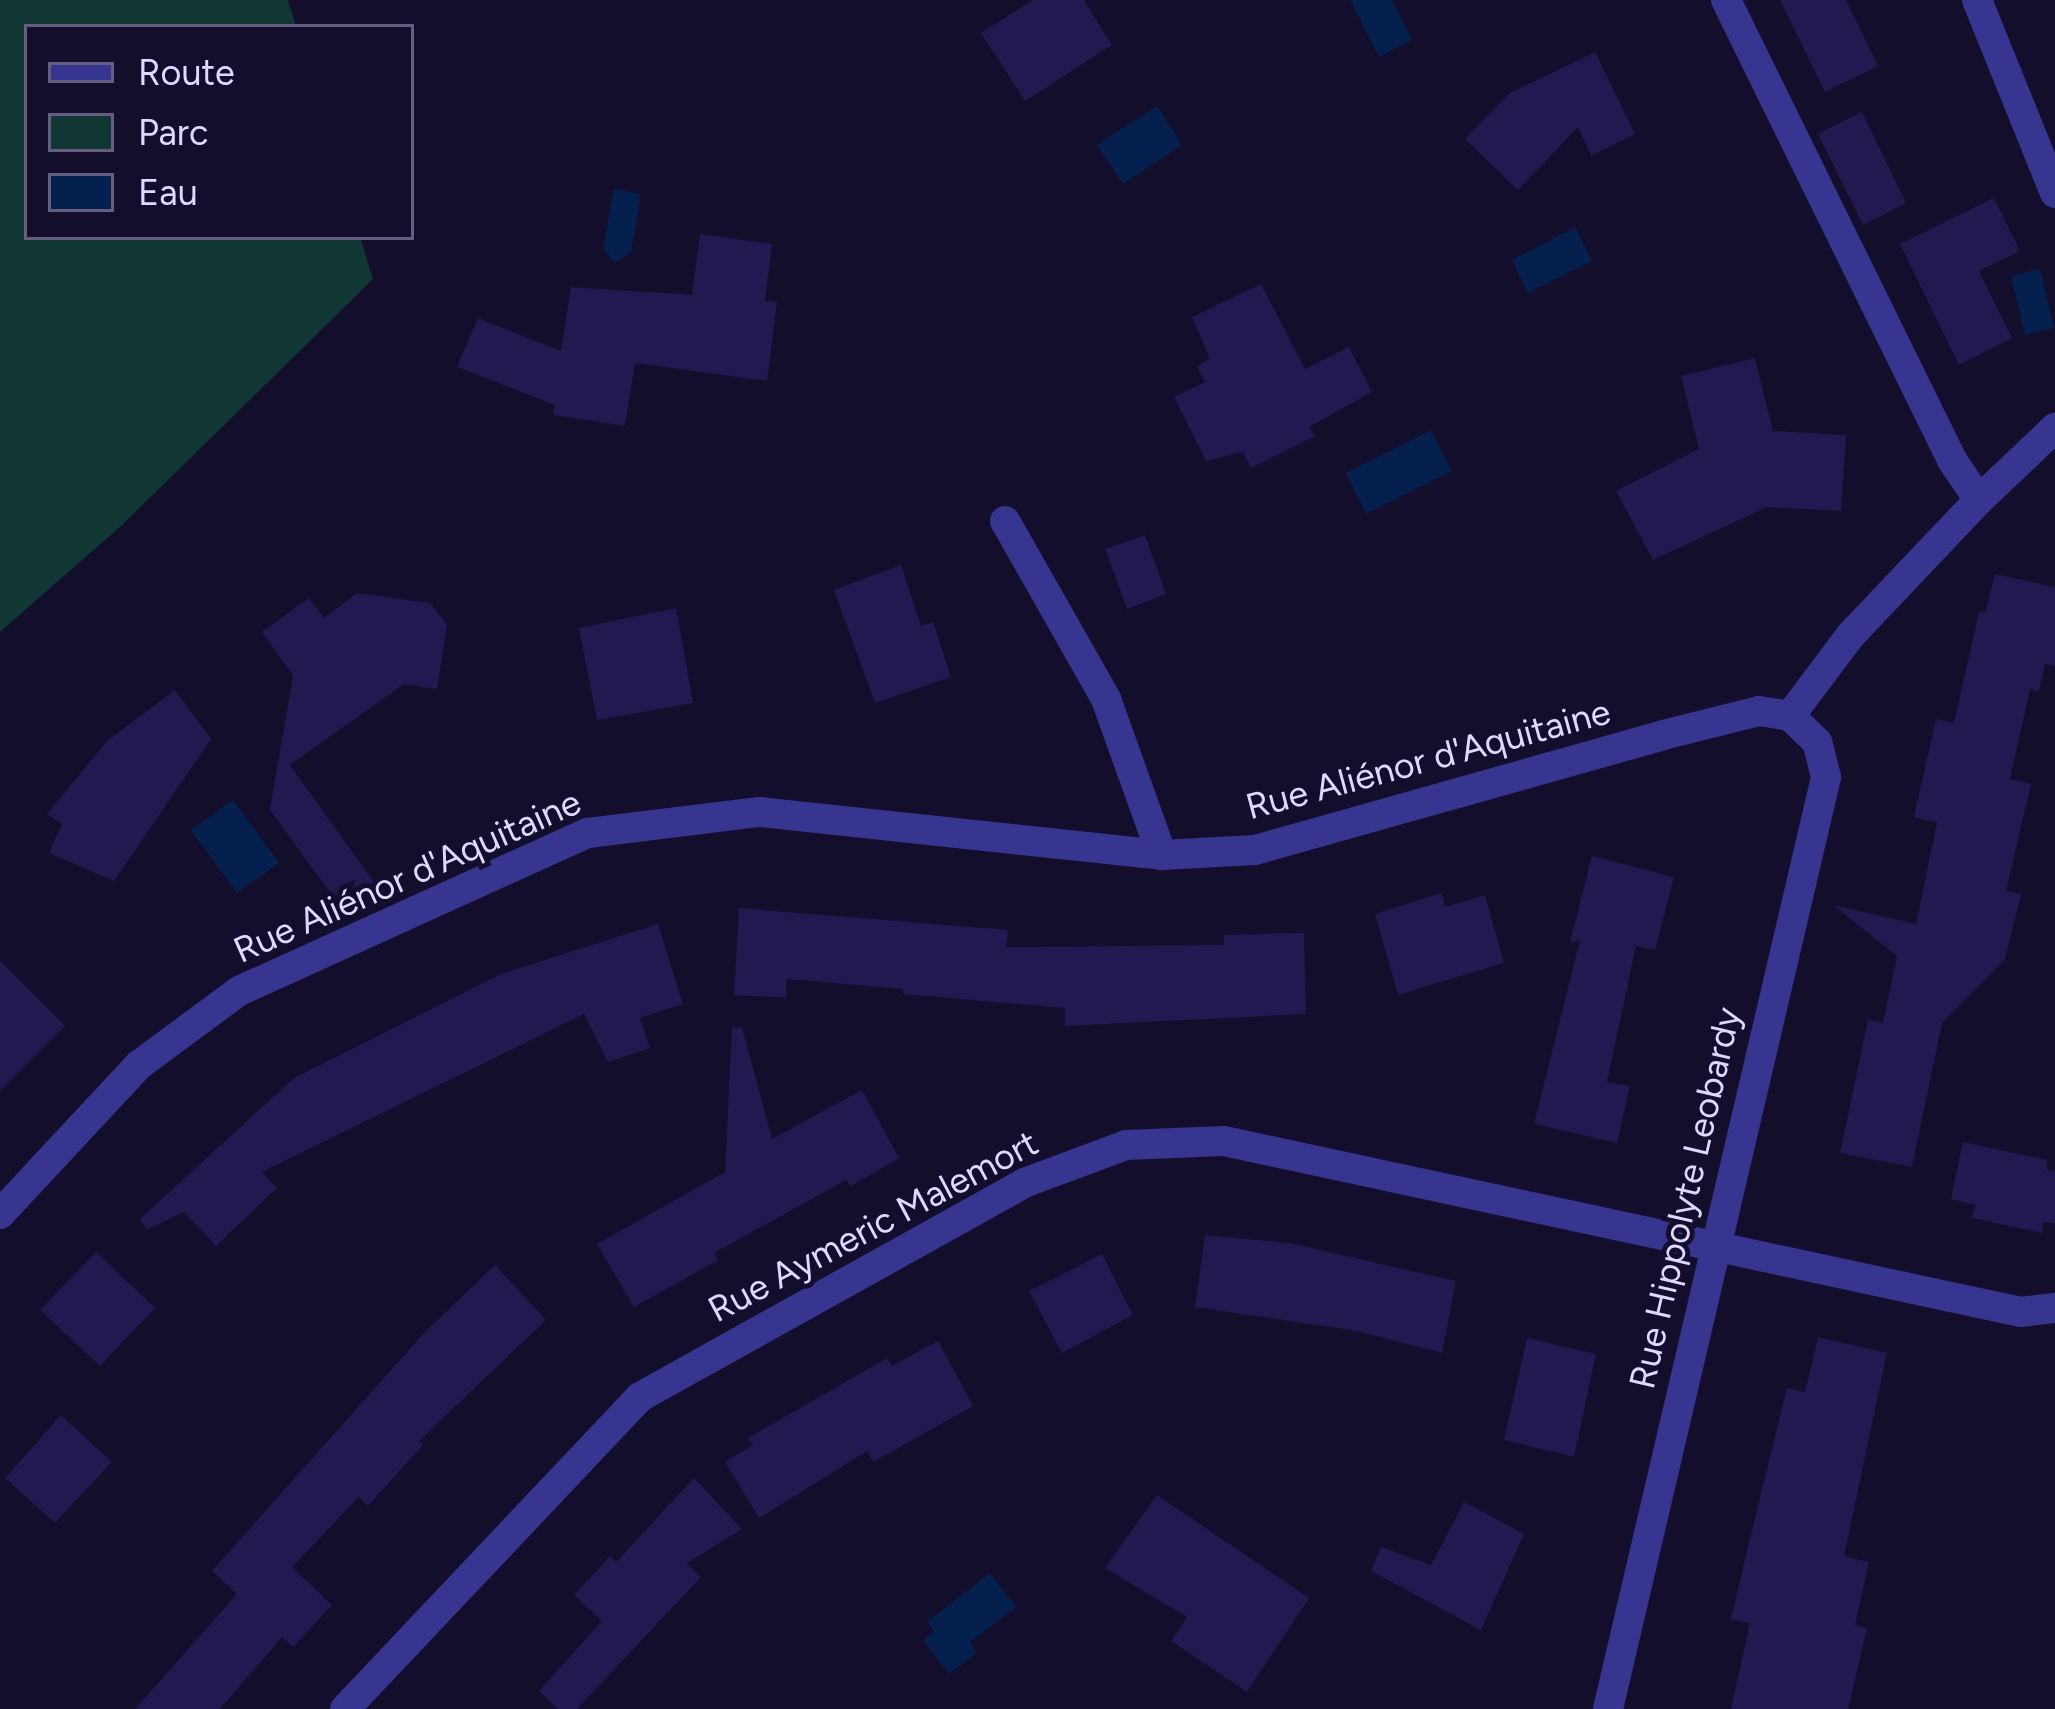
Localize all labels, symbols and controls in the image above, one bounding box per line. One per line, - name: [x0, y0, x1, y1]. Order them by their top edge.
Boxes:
- legend: [24, 24, 414, 240]
- text: Route: [138, 51, 235, 94]
- text: Parc: [138, 111, 209, 154]
- text: Eau: [138, 171, 198, 214]
- street label: Rue Aliénor d'Aquitaine: [1241, 690, 1615, 828]
- street label: Rue Aliénor d'Aquitaine: [227, 780, 587, 972]
- street label: Rue Hippolyte Leobardy: [1620, 1003, 1750, 1393]
- street label: Rue Aymeric Malemort: [701, 1121, 1045, 1331]

